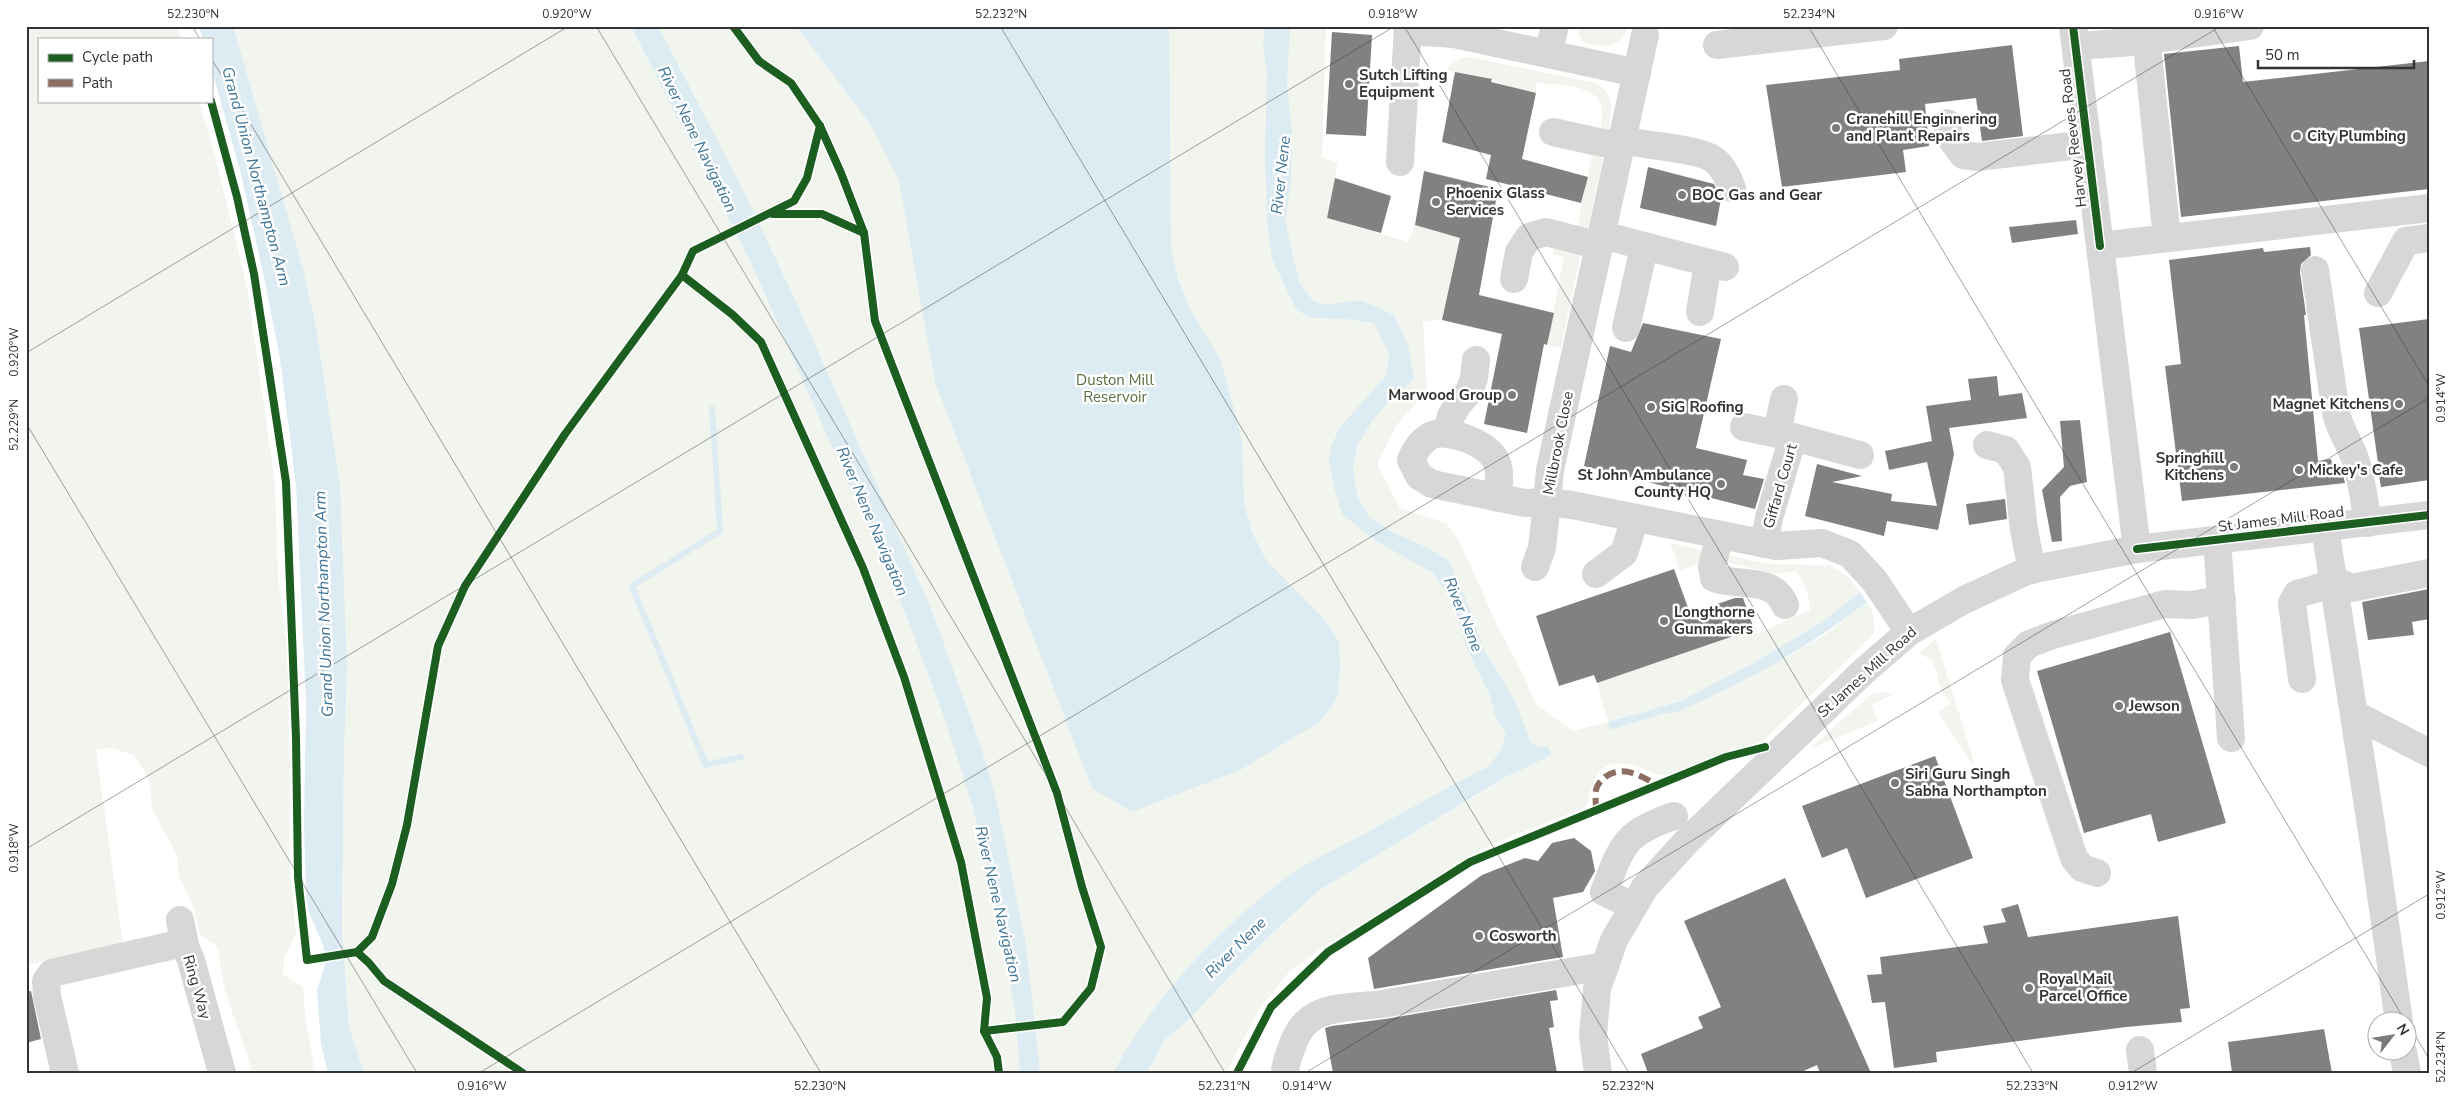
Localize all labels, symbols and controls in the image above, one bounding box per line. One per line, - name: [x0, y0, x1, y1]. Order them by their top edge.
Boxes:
- text: 52.230°N: [167, 6, 219, 22]
- text: 0.920°W: [542, 6, 592, 22]
- text: 52.232°N: [975, 6, 1027, 22]
- text: 0.918°W: [1368, 6, 1418, 22]
- text: 52.234°N: [1783, 6, 1835, 22]
- text: 0.916°W: [2194, 6, 2244, 22]
- legend: [38, 38, 212, 102]
- scale bar: [2258, 38, 2414, 70]
- text: 50 m: [2265, 45, 2300, 65]
- text: Cycle path: [82, 47, 153, 67]
- water label: River Nene Navigation: [652, 63, 742, 216]
- water label: Grand Union Northampton Arm: [216, 64, 296, 289]
- place label: Sutch Lifting Equipment: [1359, 65, 1447, 102]
- street label: Harvey Reeves Road: [2055, 68, 2091, 208]
- text: Path: [82, 73, 113, 93]
- marker: Sutch Lifting Equipment: [1343, 78, 1355, 90]
- place label: Cranehill Enginnering and Plant Repairs: [1846, 109, 1997, 146]
- marker: Cranehill Enginnering and Plant Repairs: [1830, 122, 1842, 134]
- place label: City Plumbing: [2307, 126, 2406, 146]
- marker: City Plumbing: [2291, 130, 2303, 142]
- water label: River Nene: [1266, 134, 1296, 215]
- place label: Phoenix Glass Services: [1446, 183, 1545, 220]
- place label: BOC Gas and Gear: [1692, 185, 1822, 205]
- marker: BOC Gas and Gear: [1676, 189, 1688, 201]
- marker: Phoenix Glass Services: [1430, 196, 1442, 208]
- text: 0.920°W: [6, 327, 22, 377]
- park label: Duston Mill Reservoir: [1076, 370, 1154, 407]
- text: 0.914°W: [2433, 373, 2449, 423]
- place label: Marwood Group: [1388, 385, 1502, 405]
- marker: Marwood Group: [1506, 389, 1518, 401]
- street label: Millbrook Close: [1538, 389, 1578, 497]
- place label: Magnet Kitchens: [2272, 394, 2389, 414]
- place label: SiG Roofing: [1661, 397, 1744, 417]
- marker: Magnet Kitchens: [2393, 398, 2405, 410]
- text: 52.229°N: [6, 399, 22, 451]
- marker: SiG Roofing: [1645, 401, 1657, 413]
- street label: Giffard Court: [1758, 441, 1802, 531]
- water label: River Nene Navigation: [831, 443, 914, 599]
- place label: Springhill Kitchens: [2156, 448, 2224, 485]
- place label: Mickey's Cafe: [2309, 460, 2403, 480]
- marker: Springhill Kitchens: [2228, 461, 2240, 473]
- marker: Mickey's Cafe: [2293, 464, 2305, 476]
- place label: St John Ambulance County HQ: [1577, 465, 1711, 502]
- marker: St John Ambulance County HQ: [1715, 478, 1727, 490]
- water label: Grand Union Northampton Arm: [309, 490, 339, 718]
- street label: St James Mill Road: [2217, 501, 2345, 537]
- water label: River Nene: [1438, 574, 1488, 655]
- place label: Longthorne Gunmakers: [1674, 602, 1755, 639]
- marker: Longthorne Gunmakers: [1658, 615, 1670, 627]
- street label: St James Mill Road: [1813, 622, 1921, 722]
- place label: Jewson: [2128, 696, 2180, 716]
- marker: Jewson: [2113, 700, 2125, 712]
- place label: Siri Guru Singh Sabha Northampton: [1905, 764, 2047, 801]
- marker: Siri Guru Singh Sabha Northampton: [1889, 777, 1901, 789]
- text: 0.918°W: [6, 823, 22, 873]
- water label: River Nene Navigation: [969, 824, 1027, 985]
- text: 0.912°W: [2433, 870, 2449, 920]
- water label: River Nene: [1200, 912, 1272, 983]
- place label: Cosworth: [1489, 926, 1557, 946]
- marker: Cosworth: [1473, 930, 1485, 942]
- street label: Ring Way: [178, 953, 216, 1022]
- place label: Royal Mail Parcel Office: [2039, 969, 2127, 1006]
- marker: Royal Mail Parcel Office: [2023, 982, 2035, 994]
- north arrow: [2368, 1012, 2418, 1062]
- text: N: [2392, 1020, 2414, 1039]
- text: 52.234°N: [2433, 1031, 2449, 1083]
- text: 0.916°W: [457, 1078, 507, 1094]
- text: 52.230°N: [794, 1078, 846, 1094]
- text: 52.231°N: [1198, 1078, 1250, 1094]
- text: 0.914°W: [1282, 1078, 1332, 1094]
- text: 52.232°N: [1602, 1078, 1654, 1094]
- text: 52.233°N: [2006, 1078, 2058, 1094]
- text: 0.912°W: [2108, 1078, 2158, 1094]

